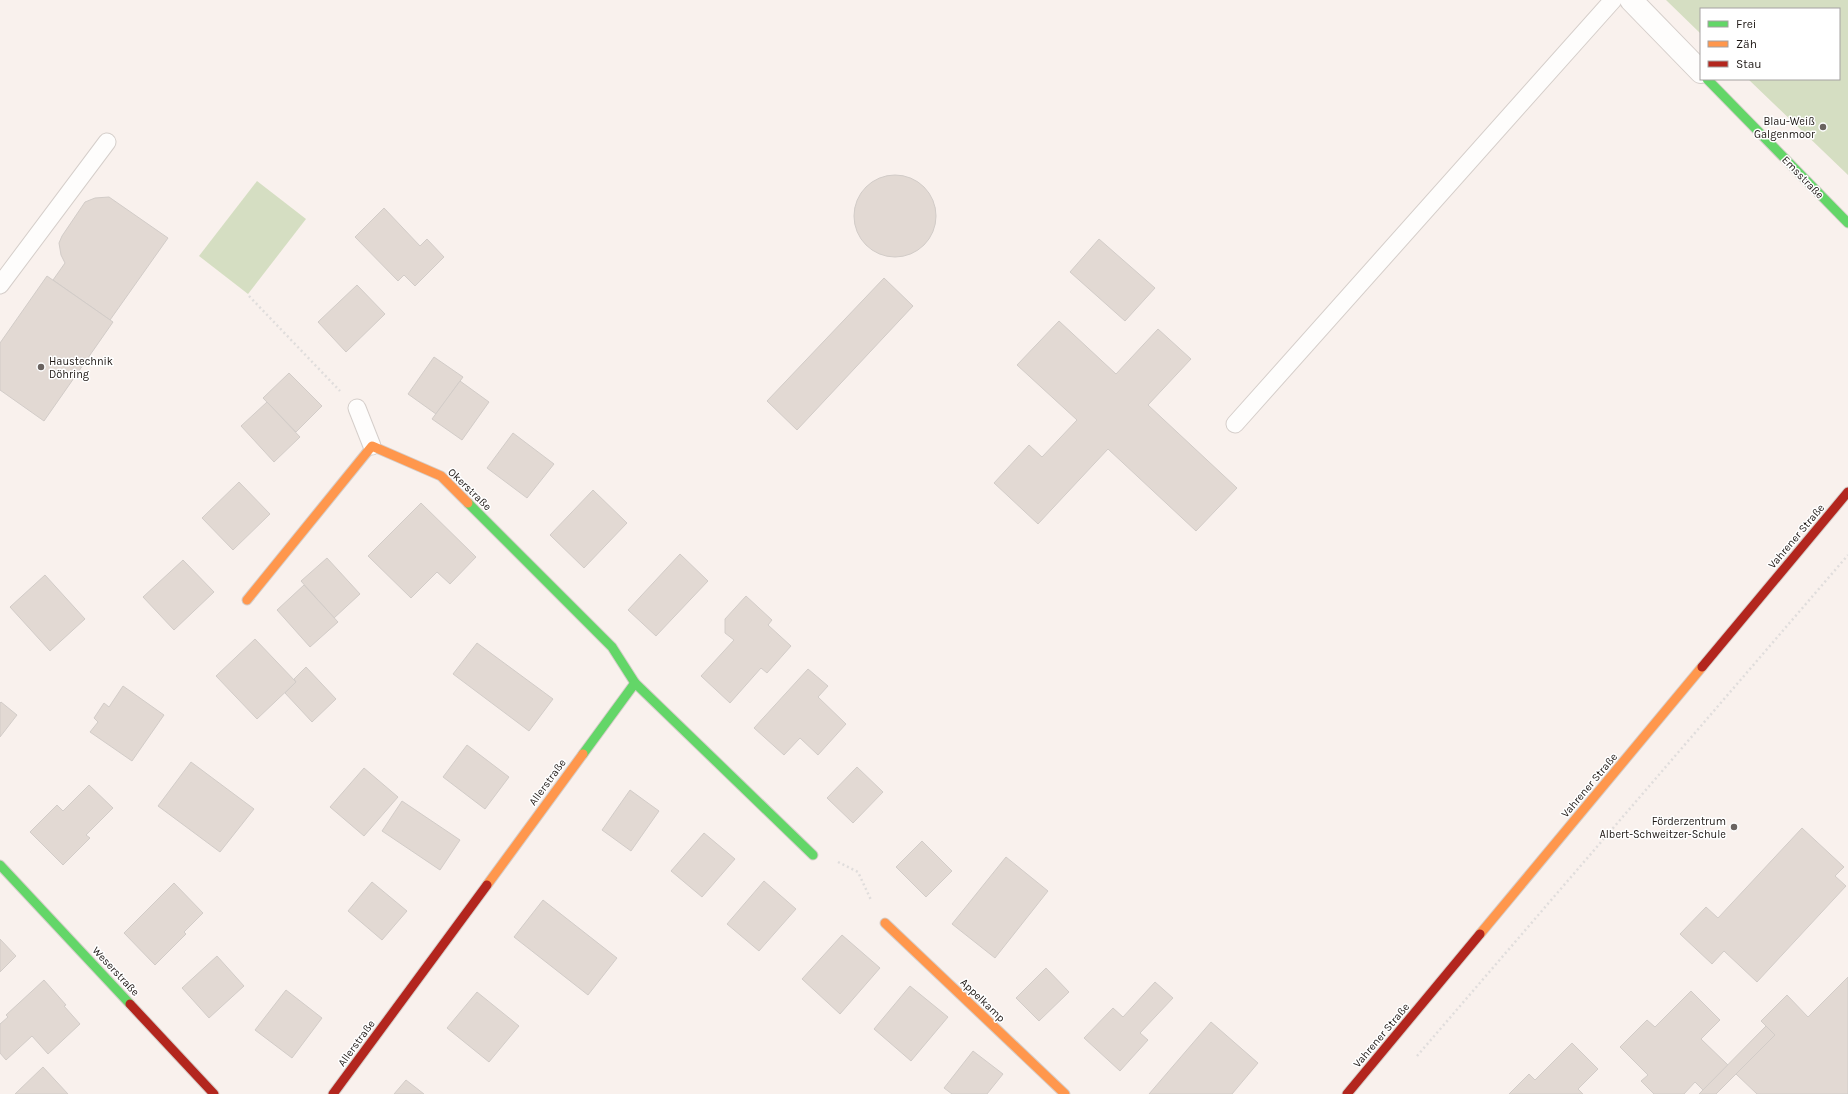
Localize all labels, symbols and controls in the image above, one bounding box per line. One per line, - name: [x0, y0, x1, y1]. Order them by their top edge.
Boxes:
- legend: [1700, 8, 1840, 80]
- text: Frei: [1736, 17, 1756, 31]
- text: Zäh: [1736, 37, 1757, 51]
- text: Stau: [1736, 57, 1762, 71]
- place label: Blau-Weiß Galgenmoor: [1754, 115, 1815, 141]
- marker: Blau-Weiß Galgenmoor: [1818, 122, 1828, 132]
- street label: Emsstraße: [1779, 153, 1827, 202]
- place label: Haustechnik Döhring: [49, 355, 113, 381]
- marker: Haustechnik Döhring: [36, 362, 46, 372]
- street label: Okerstraße: [445, 465, 494, 513]
- street label: Vahrener Straße: [1766, 501, 1827, 571]
- street label: Vahrener Straße: [1559, 750, 1620, 820]
- street label: Allerstraße: [526, 756, 569, 808]
- place label: Förderzentrum Albert-Schweitzer-Schule: [1599, 815, 1726, 841]
- marker: Förderzentrum Albert-Schweitzer-Schule: [1729, 822, 1739, 832]
- street label: Weserstraße: [89, 944, 142, 999]
- street label: Appelkamp: [958, 976, 1008, 1025]
- street label: Vahrener Straße: [1351, 1000, 1412, 1070]
- street label: Allerstraße: [335, 1017, 378, 1069]

